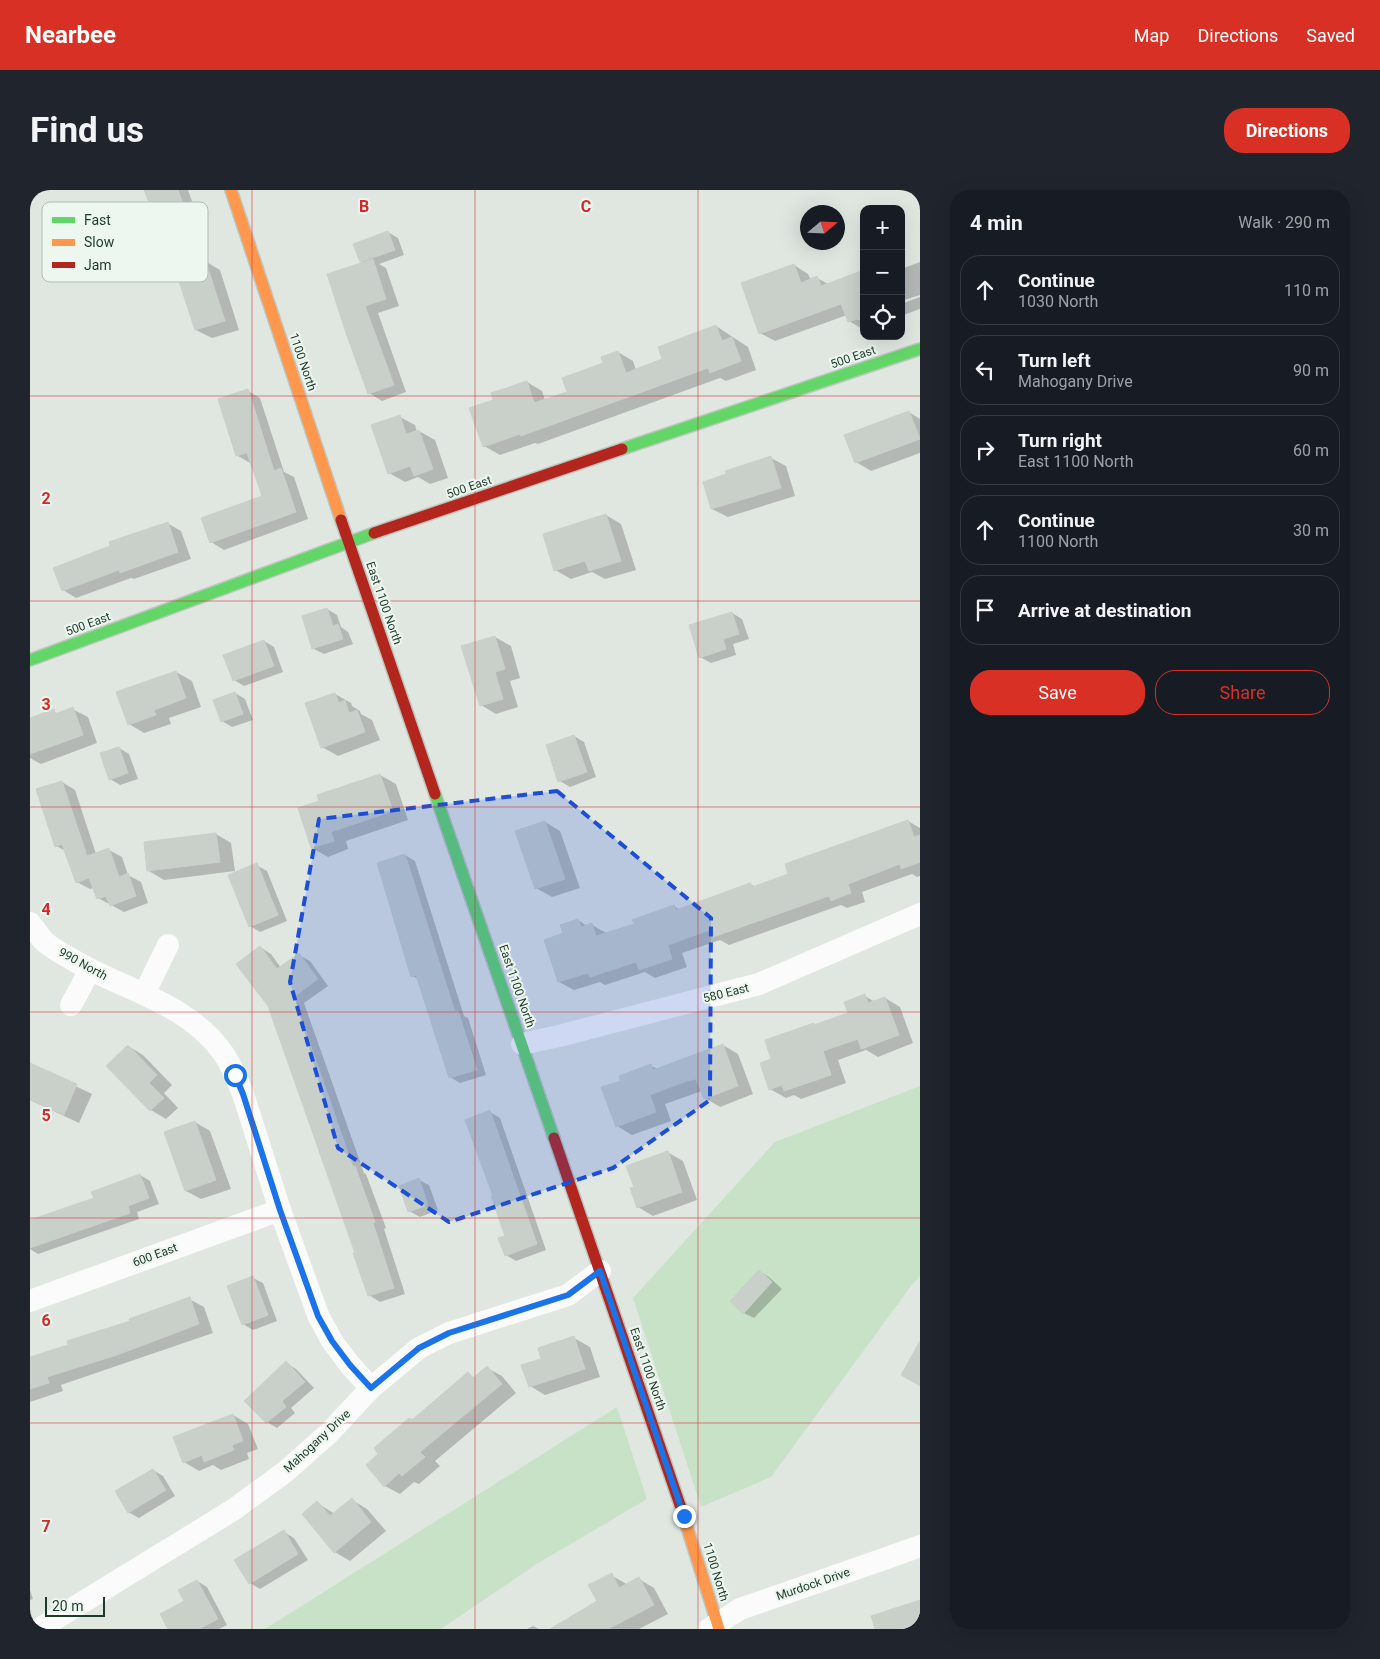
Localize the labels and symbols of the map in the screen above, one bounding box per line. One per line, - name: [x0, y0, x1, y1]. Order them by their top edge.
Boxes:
- text: B: [359, 197, 369, 216]
- text: C: [581, 197, 591, 216]
- legend: [42, 202, 208, 282]
- north arrow: [800, 205, 845, 250]
- text: Fast: [84, 212, 111, 228]
- text: Slow: [84, 234, 115, 250]
- text: Jam: [84, 257, 112, 273]
- street label: 1100 North: [287, 331, 319, 393]
- street label: 500 East: [829, 343, 877, 371]
- street label: 500 East: [445, 473, 493, 501]
- text: 2: [41, 489, 51, 508]
- street label: East 1100 North: [363, 560, 405, 646]
- street label: 500 East: [64, 609, 112, 639]
- text: 3: [41, 695, 51, 714]
- text: 4: [41, 900, 51, 919]
- street label: East 1100 North: [496, 943, 538, 1029]
- street label: 990 North: [56, 945, 110, 983]
- street label: 580 East: [702, 981, 750, 1005]
- route start: [224, 1064, 247, 1087]
- text: 5: [41, 1106, 51, 1125]
- street label: 600 East: [131, 1240, 179, 1270]
- text: 6: [41, 1311, 51, 1330]
- street label: East 1100 North: [627, 1326, 669, 1412]
- street label: Mahogany Drive: [281, 1407, 353, 1475]
- route end: [673, 1505, 696, 1528]
- text: 7: [41, 1517, 51, 1536]
- street label: 1100 North: [700, 1541, 732, 1603]
- street label: Murdock Drive: [774, 1565, 852, 1603]
- scale bar: [45, 1594, 105, 1617]

